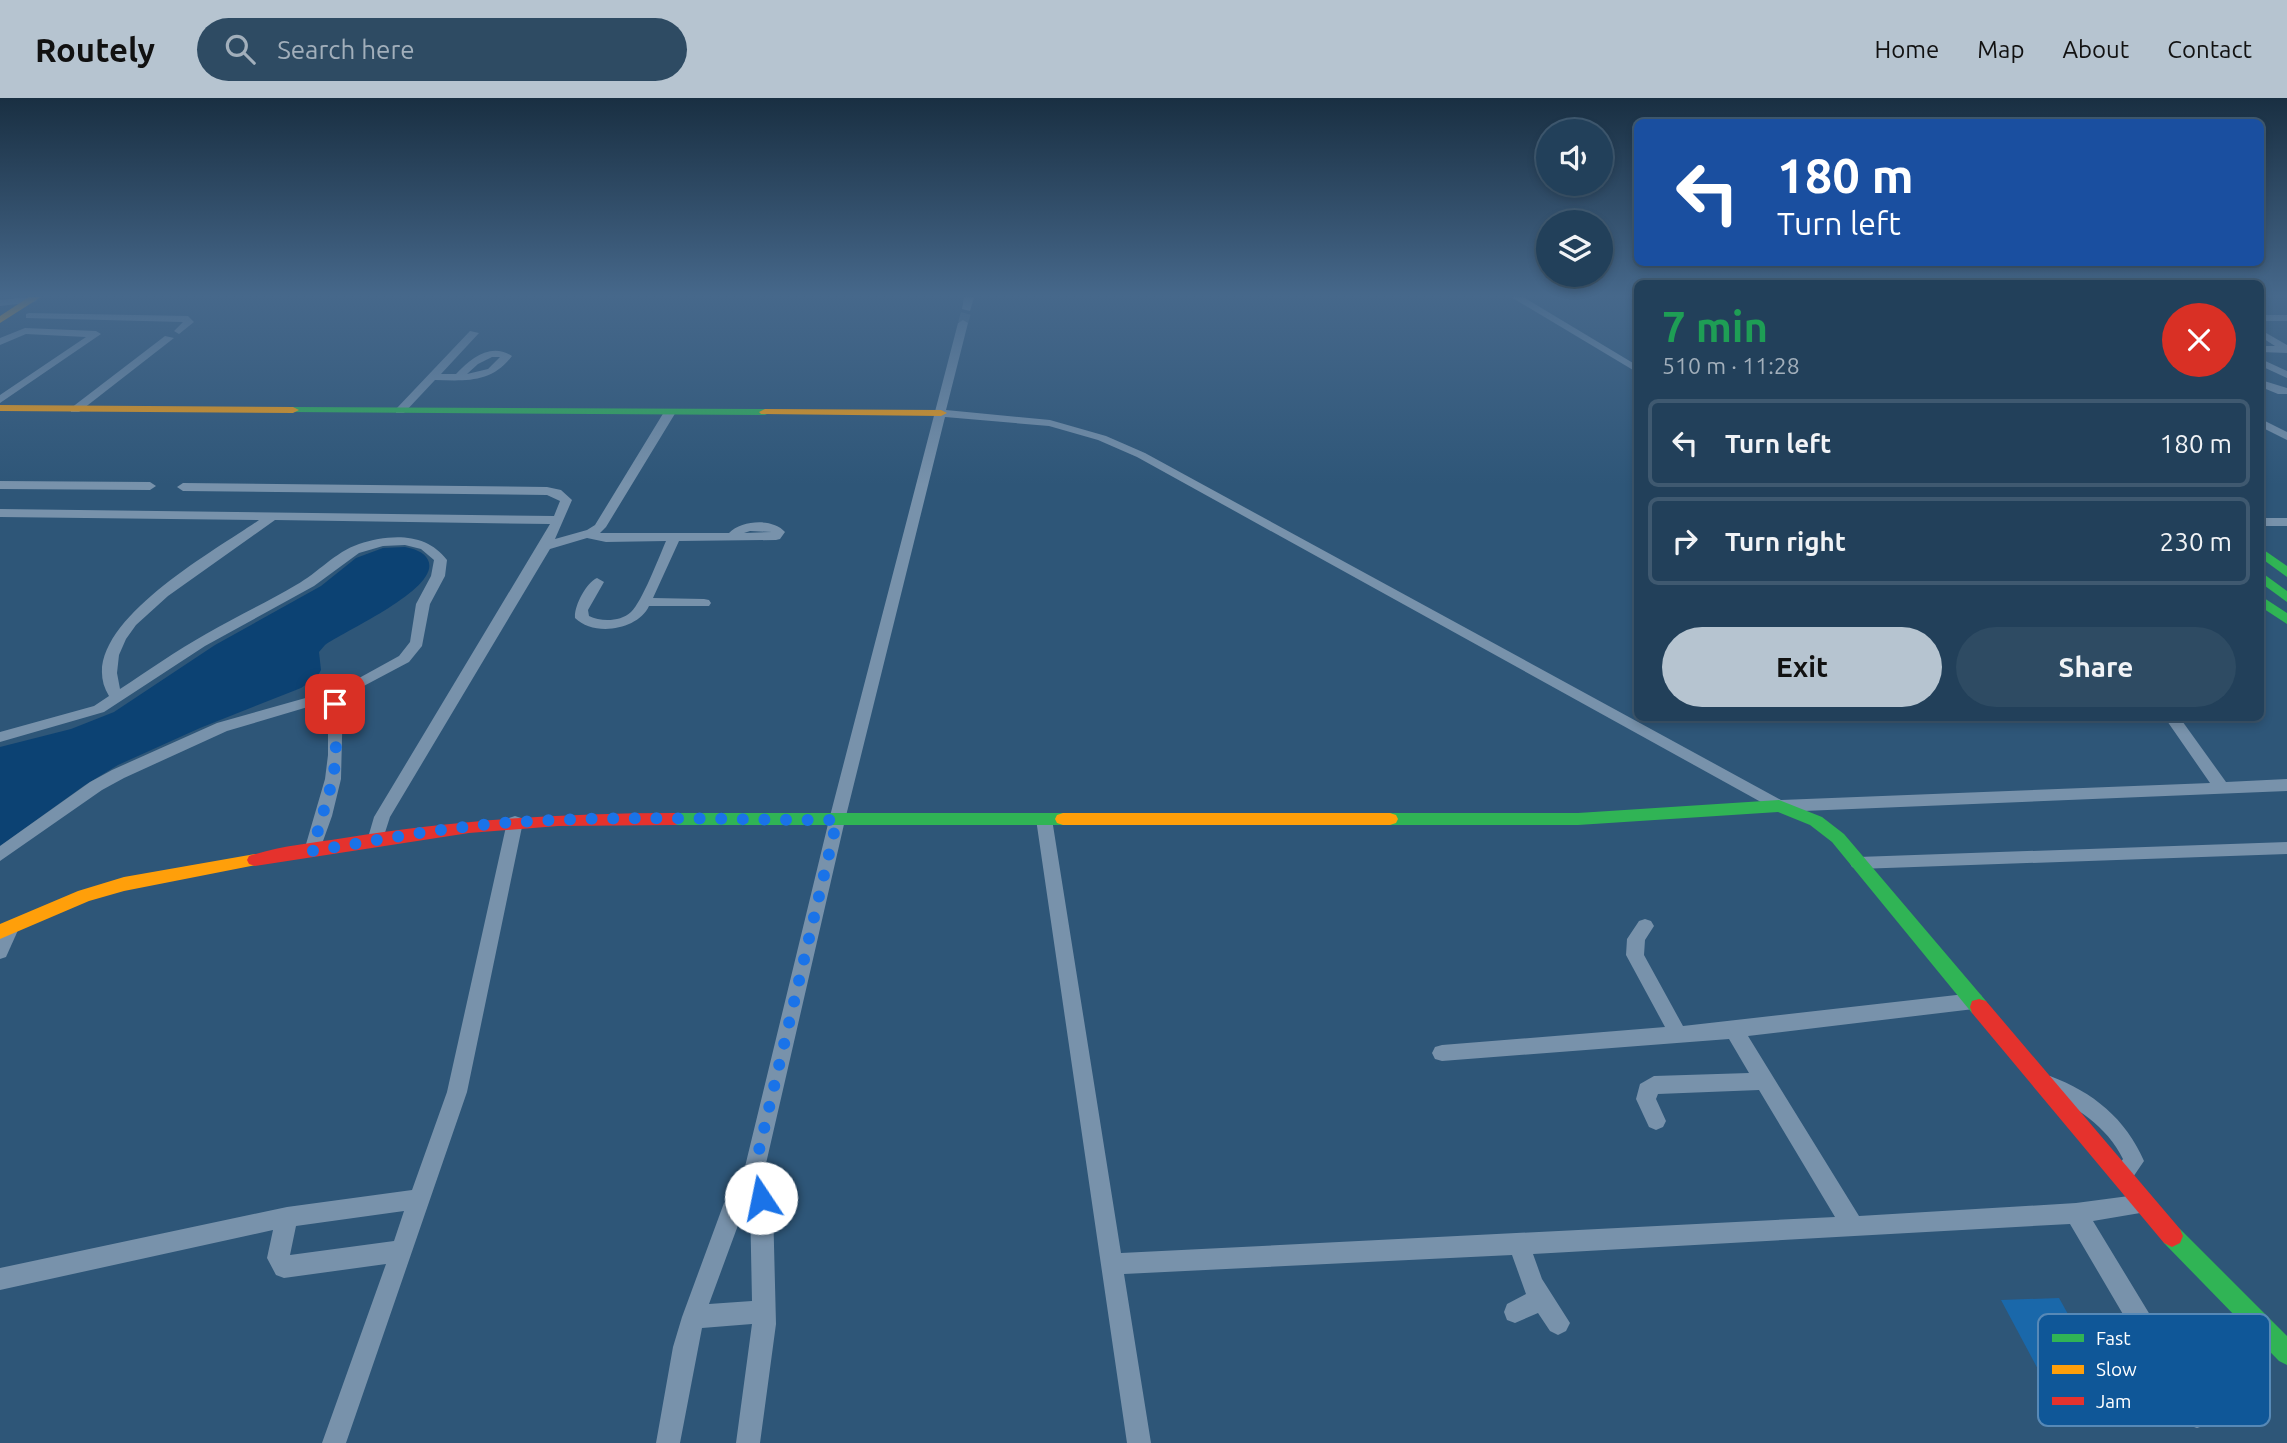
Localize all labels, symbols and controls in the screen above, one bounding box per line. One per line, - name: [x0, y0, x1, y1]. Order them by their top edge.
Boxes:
- search box: [197, 18, 687, 81]
- icon: search: [221, 30, 259, 68]
- text: Routely: [35, 31, 155, 68]
- text: Search here: [277, 35, 415, 64]
- text: Home: [1874, 36, 1939, 63]
- text: Map: [1977, 36, 2024, 63]
- text: About: [2062, 36, 2129, 63]
- text: Contact: [2167, 36, 2252, 63]
- map controls: [1536, 119, 1613, 287]
- button: sound: [1536, 119, 1613, 196]
- icon: left: [1662, 147, 1753, 238]
- text: 180 m: [1777, 147, 1914, 202]
- text: Turn left: [1777, 205, 1901, 241]
- button: layers: [1536, 210, 1613, 287]
- text: 7 min: [1662, 303, 1768, 350]
- button: close: [2162, 303, 2236, 377]
- text: 510 m · 11:28: [1662, 353, 1800, 378]
- icon: left: [1666, 424, 1704, 462]
- text: Turn left: [1725, 429, 1831, 458]
- text: 180 m: [2160, 429, 2232, 458]
- icon: right: [1666, 522, 1704, 560]
- text: Turn right: [1725, 527, 1846, 556]
- text: 230 m: [2160, 527, 2232, 556]
- button: Exit: [1662, 627, 1942, 707]
- button: Share: [1956, 627, 2236, 707]
- pin: [305, 674, 365, 734]
- icon: arrive: [316, 685, 354, 723]
- position arrow: [724, 1161, 798, 1235]
- legend: [2038, 1314, 2270, 1426]
- text: Fast: [2096, 1327, 2131, 1349]
- text: Slow: [2096, 1358, 2137, 1380]
- text: Jam: [2096, 1390, 2132, 1412]

